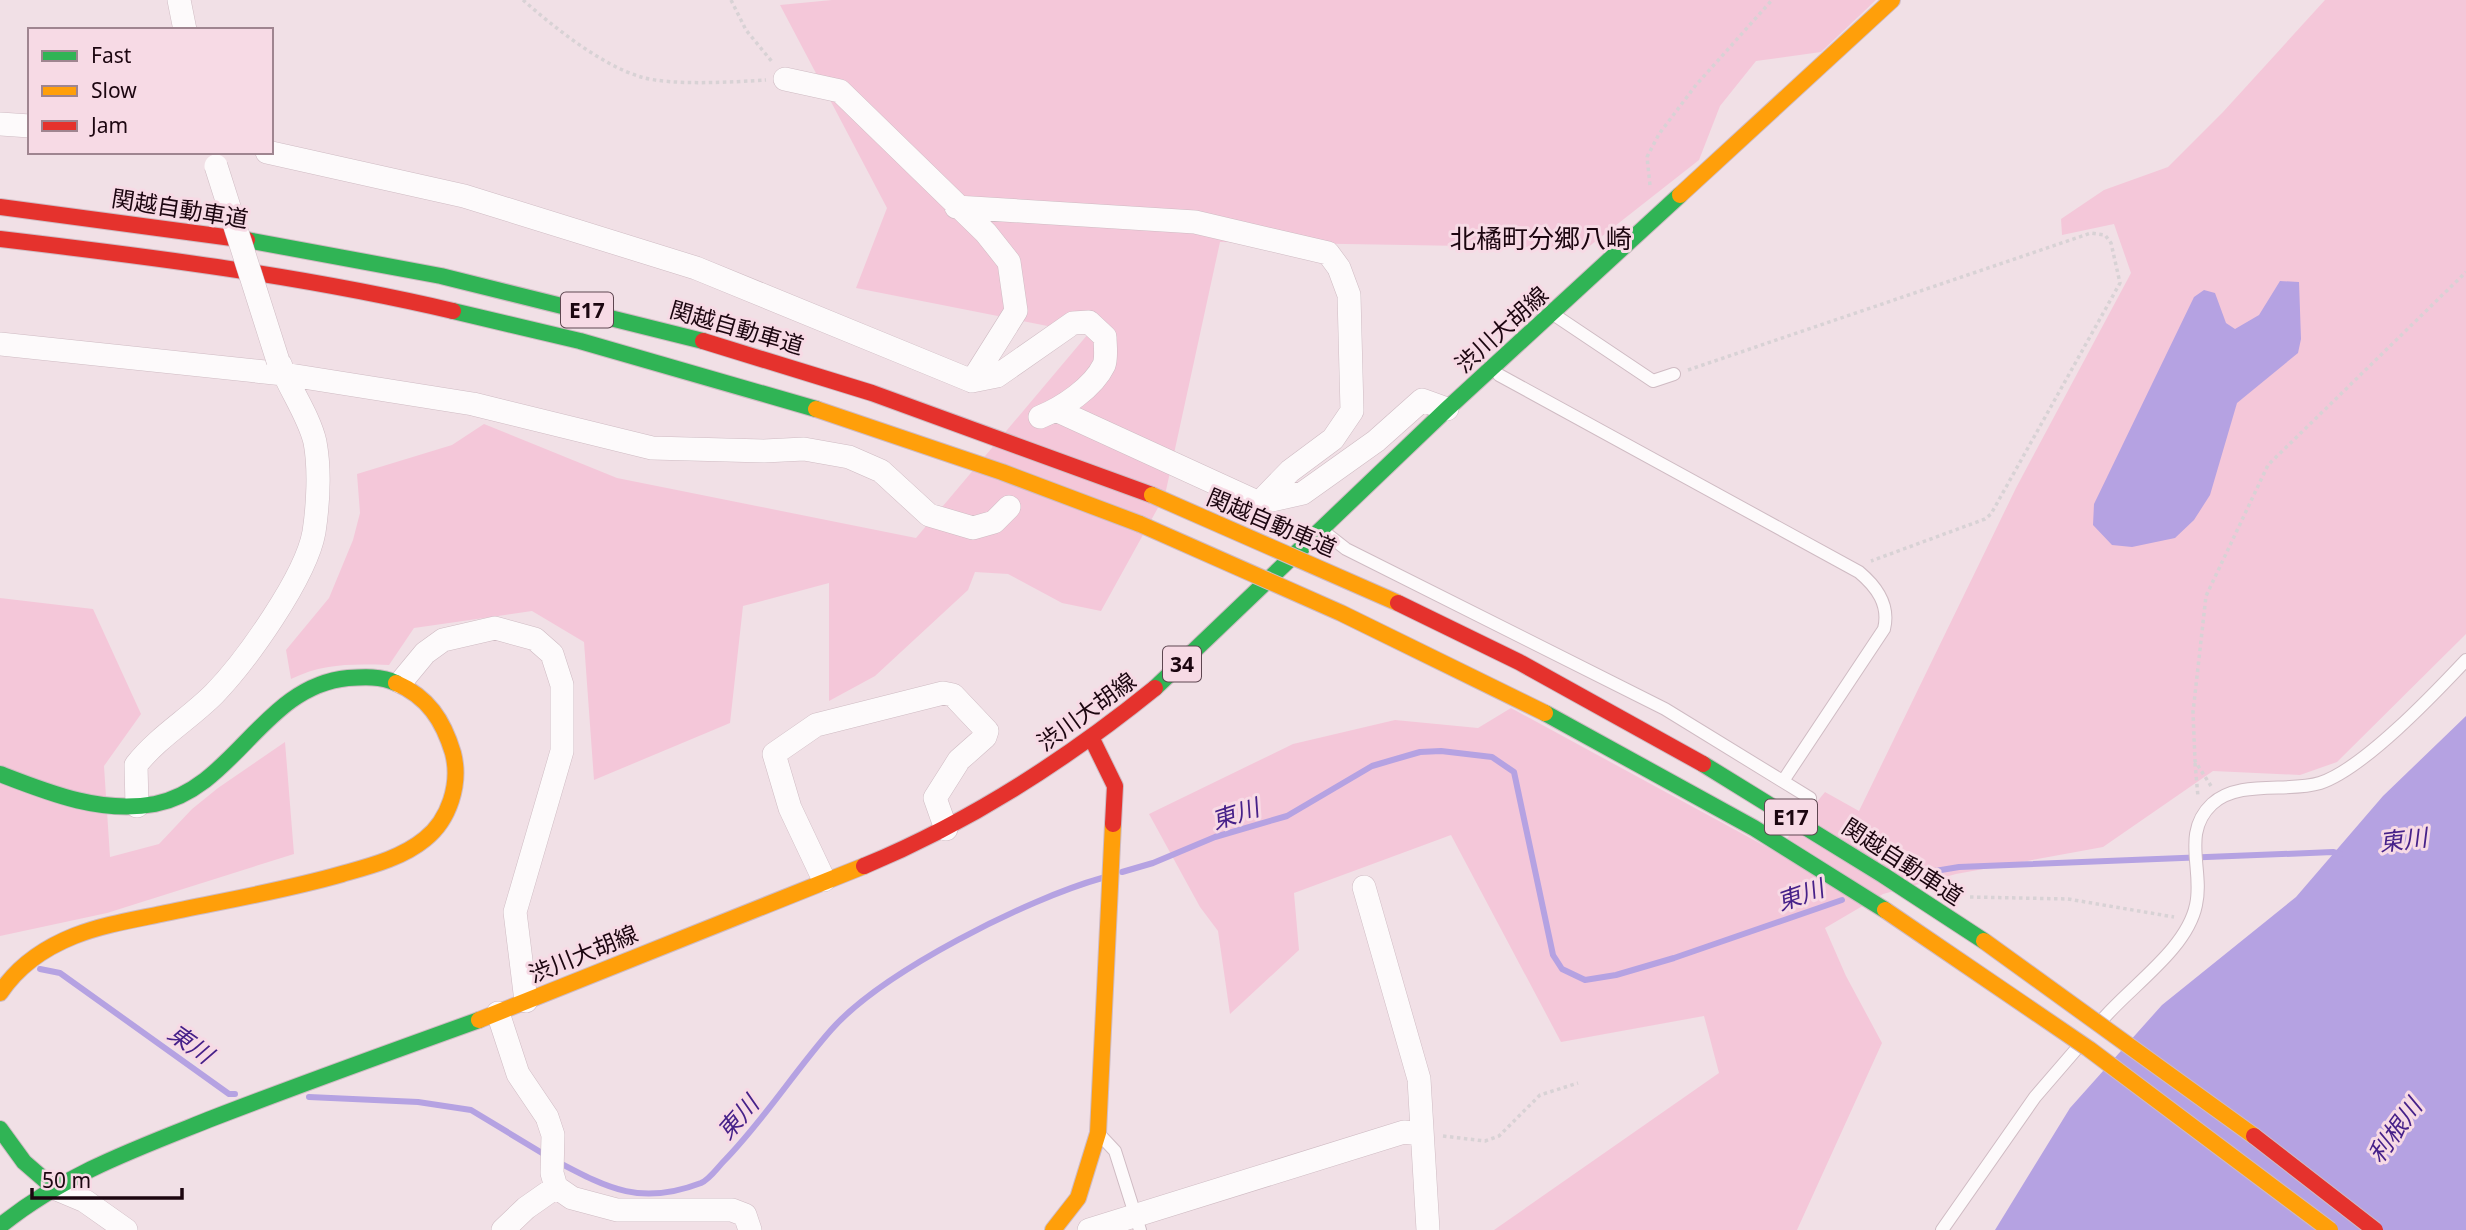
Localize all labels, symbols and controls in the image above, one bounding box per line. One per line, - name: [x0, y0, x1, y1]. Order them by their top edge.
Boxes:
- legend: [28, 28, 273, 154]
- text: Fast: [91, 41, 132, 69]
- text: Slow: [91, 76, 137, 104]
- text: Jam: [89, 111, 128, 139]
- street label: 関越自動車道: [109, 181, 251, 235]
- district label: 北橘町分郷八崎: [1450, 220, 1632, 256]
- street label: 渋川大胡線: [1448, 279, 1554, 379]
- road number: E17: [561, 292, 613, 328]
- street label: 関越自動車道: [666, 293, 808, 361]
- street label: 関越自動車道: [1202, 480, 1342, 564]
- road number: 34: [1163, 646, 1201, 682]
- street label: 渋川大胡線: [1030, 664, 1142, 758]
- water label: 東川: [1207, 789, 1266, 836]
- road number: E17: [1765, 800, 1817, 834]
- street label: 関越自動車道: [1836, 810, 1970, 912]
- water label: 東川: [2377, 819, 2432, 858]
- water label: 東川: [1772, 870, 1831, 917]
- street label: 渋川大胡線: [524, 917, 642, 989]
- water label: 東川: [162, 1016, 223, 1072]
- water label: 東川: [709, 1086, 767, 1146]
- water label: 利根川: [2359, 1089, 2430, 1169]
- scale bar: [32, 1156, 182, 1200]
- text: 50 m: [42, 1166, 91, 1194]

